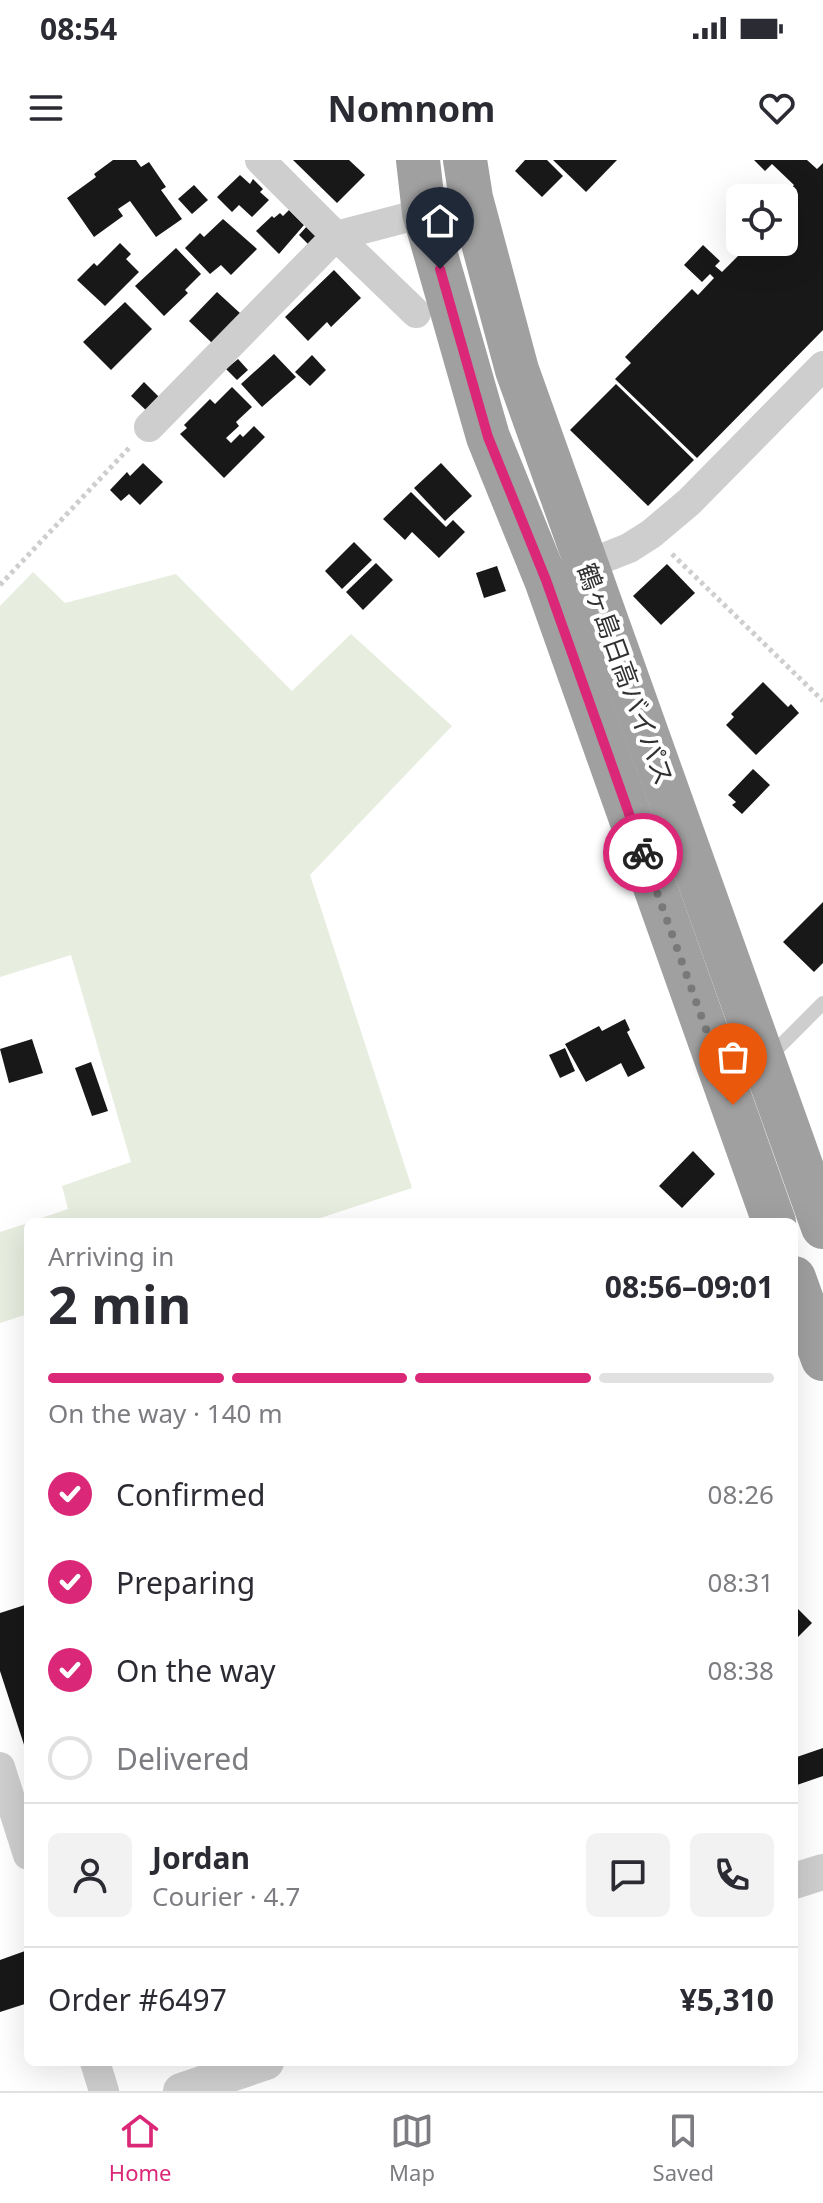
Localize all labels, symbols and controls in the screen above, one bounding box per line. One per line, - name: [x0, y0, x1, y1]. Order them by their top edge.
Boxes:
- text: 08:54: [40, 8, 117, 49]
- text: Nomnom: [328, 84, 495, 133]
- icon: menu: [24, 86, 68, 130]
- icon: heart: [755, 86, 799, 130]
- map controls: [726, 184, 798, 256]
- button: locate: [726, 184, 798, 256]
- pin: [406, 187, 474, 269]
- icon: home: [418, 199, 462, 243]
- street label: 鶴ヶ島日高バイパス: [569, 558, 683, 790]
- courier: [603, 813, 683, 893]
- icon: bike: [621, 831, 665, 875]
- pin: [699, 1023, 767, 1105]
- icon: bag: [711, 1035, 755, 1079]
- text: Arriving in: [48, 1238, 174, 1274]
- text: 08:56–09:01: [605, 1266, 774, 1307]
- text: 2 min: [48, 1268, 191, 1339]
- text: On the way · 140 m: [48, 1395, 282, 1431]
- icon: check: [48, 1472, 92, 1516]
- text: Confirmed: [116, 1474, 266, 1515]
- text: 08:26: [708, 1476, 774, 1512]
- icon: check: [48, 1560, 92, 1604]
- text: Preparing: [116, 1562, 255, 1603]
- text: 08:31: [708, 1564, 774, 1600]
- icon: check: [48, 1648, 92, 1692]
- text: On the way: [116, 1650, 276, 1691]
- text: 08:38: [708, 1652, 774, 1688]
- text: Delivered: [116, 1738, 250, 1779]
- button: person: [48, 1833, 132, 1917]
- button: chat: [586, 1833, 670, 1917]
- button: phone: [690, 1833, 774, 1917]
- text: Jordan: [152, 1837, 250, 1878]
- text: Courier · 4.7: [152, 1878, 300, 1914]
- text: Order #6497: [48, 1979, 227, 2020]
- text: ¥5,310: [680, 1979, 774, 2020]
- tab: Home: [109, 2109, 171, 2187]
- tab: Map: [389, 2109, 435, 2187]
- tab: Saved: [653, 2109, 714, 2187]

